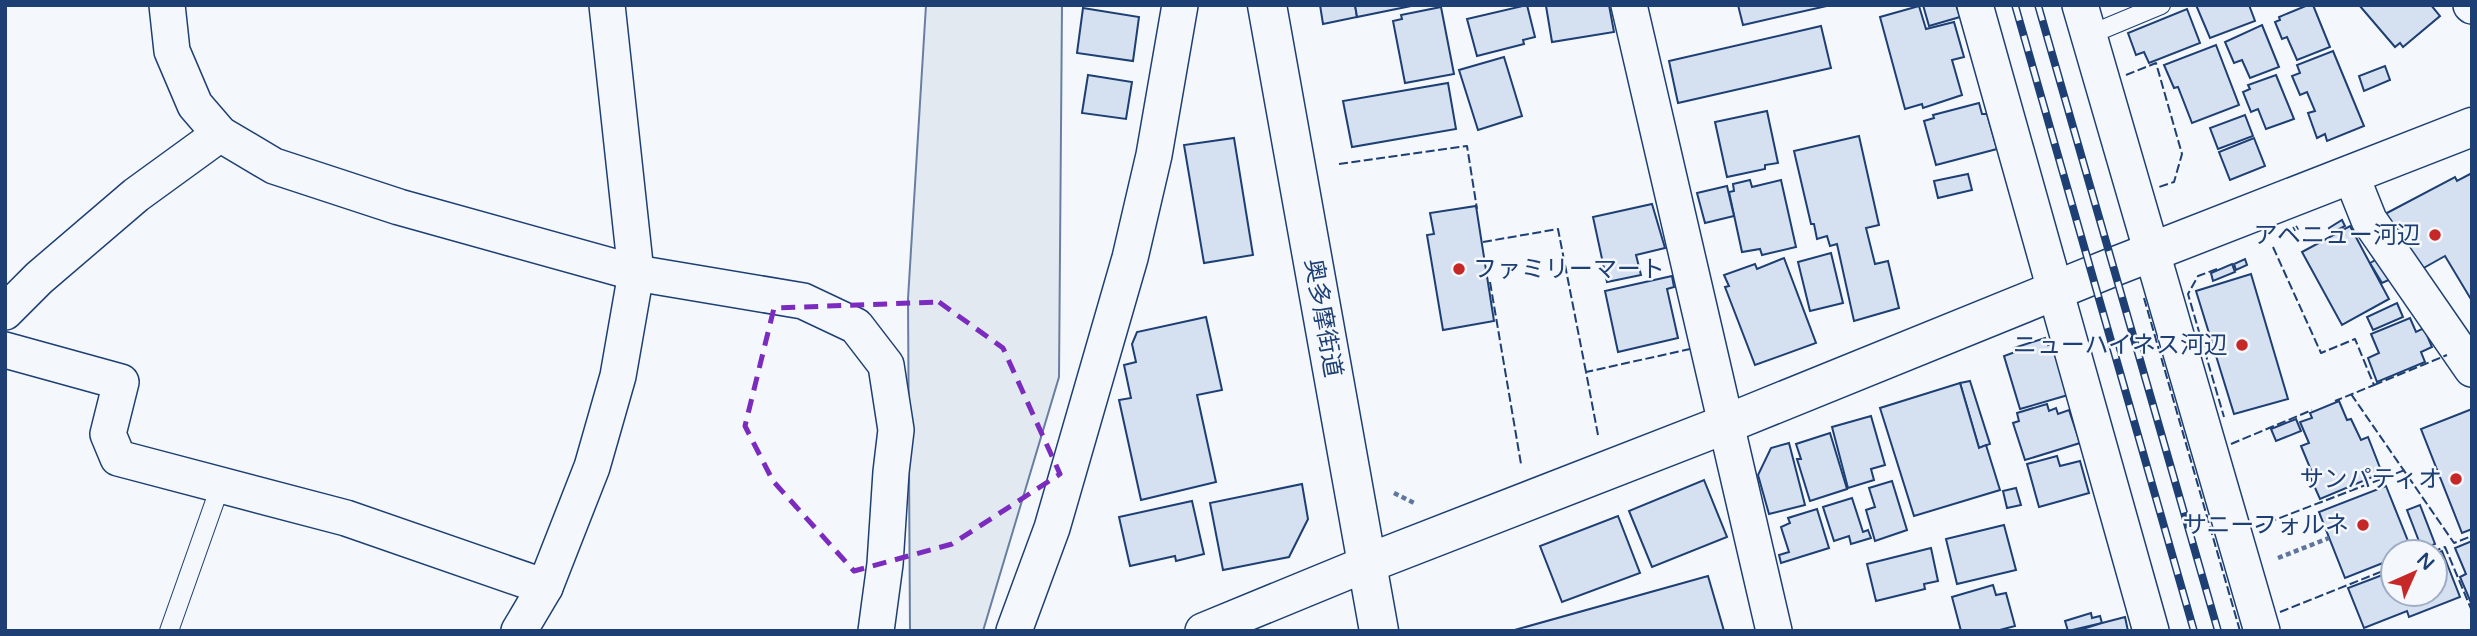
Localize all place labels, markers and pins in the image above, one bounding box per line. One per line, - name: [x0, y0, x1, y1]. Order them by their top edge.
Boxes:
- place label: アベニュー河辺: [2253, 221, 2421, 250]
- marker: アベニュー河辺: [2427, 227, 2443, 243]
- place label: ファミリーマート: [1473, 255, 1665, 284]
- marker: ファミリーマート: [1451, 261, 1467, 277]
- place label: ニューハイネス河辺: [2013, 331, 2228, 360]
- marker: ニューハイネス河辺: [2234, 337, 2250, 353]
- place label: サンパティオ: [2299, 465, 2442, 494]
- marker: サンパティオ: [2448, 471, 2464, 487]
- place label: サニーフォルネ: [2182, 511, 2349, 540]
- marker: サニーフォルネ: [2355, 517, 2371, 533]

